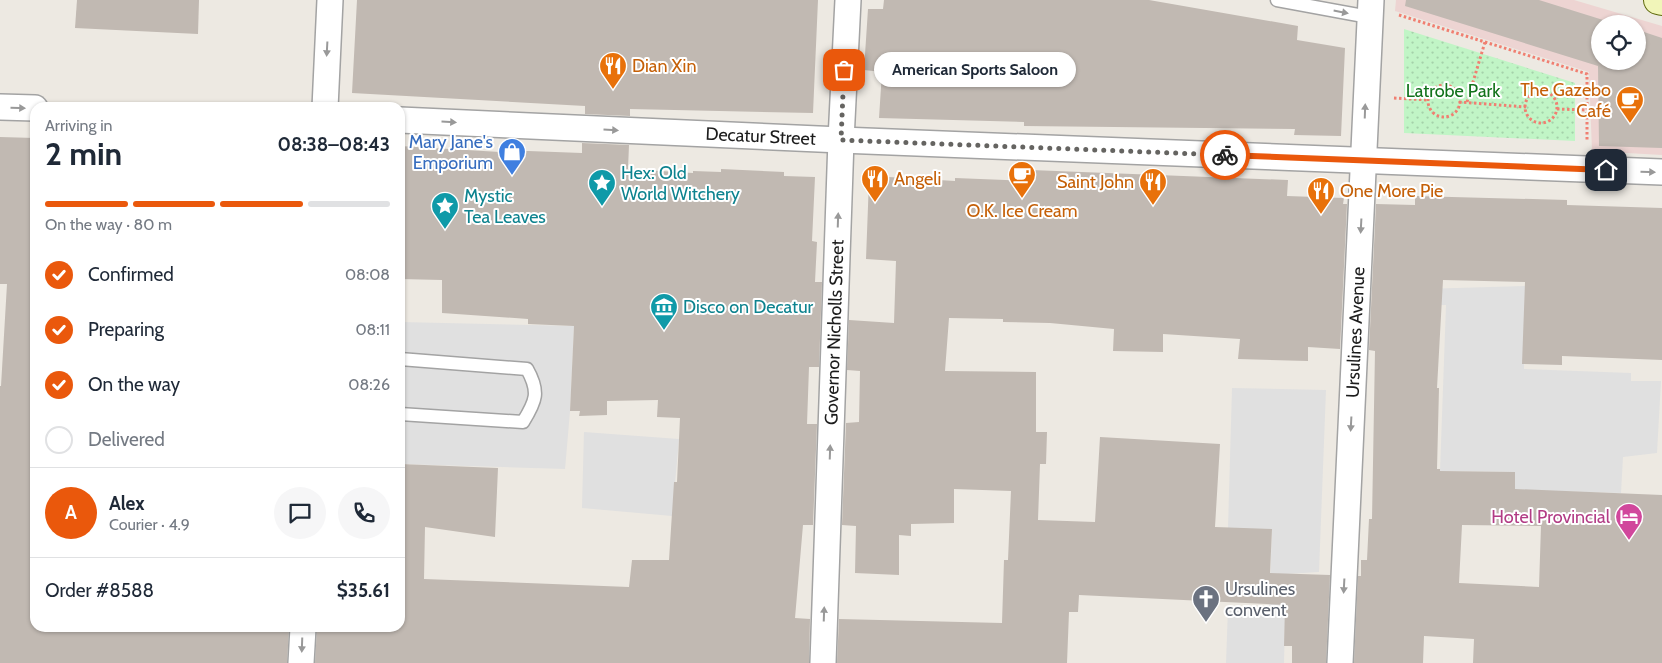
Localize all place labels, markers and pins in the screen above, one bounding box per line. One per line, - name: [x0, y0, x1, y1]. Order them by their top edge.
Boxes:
- pin: [823, 49, 865, 91]
- restaurant icon: Dian Xin: [598, 51, 628, 90]
- callout: American Sports Saloon: [874, 52, 1076, 88]
- place label: Dian Xin: [632, 55, 697, 77]
- place label: The Gazebo Café: [1520, 79, 1611, 122]
- cafe icon: The Gazebo Café: [1615, 85, 1645, 124]
- place label: Mary Jane's Emporium: [409, 131, 493, 174]
- shop icon: Mary Jane's Emporium: [497, 137, 527, 176]
- pin: [1585, 149, 1627, 191]
- cafe icon: O.K. Ice Cream: [1007, 160, 1037, 199]
- place label: Hex: Old World Witchery: [621, 162, 740, 205]
- restaurant icon: Angeli: [860, 164, 890, 203]
- restaurant icon: Saint John: [1138, 167, 1168, 206]
- place icon: Hex: Old World Witchery: [587, 168, 617, 207]
- place label: Angeli: [894, 168, 941, 190]
- place label: Saint John: [1057, 171, 1134, 193]
- restaurant icon: One More Pie: [1306, 176, 1336, 215]
- place label: One More Pie: [1340, 180, 1443, 202]
- place label: Mystic Tea Leaves: [464, 185, 546, 228]
- place icon: Mystic Tea Leaves: [430, 191, 460, 230]
- place label: O.K. Ice Cream: [966, 200, 1078, 222]
- museum icon: Disco on Decatur: [649, 292, 679, 331]
- place label: Disco on Decatur: [683, 296, 814, 318]
- hotel icon: Hotel Provincial: [1614, 502, 1644, 541]
- place label: Hotel Provincial: [1491, 506, 1611, 528]
- place label: Ursulines convent: [1225, 578, 1295, 621]
- church icon: Ursulines convent: [1191, 584, 1221, 623]

